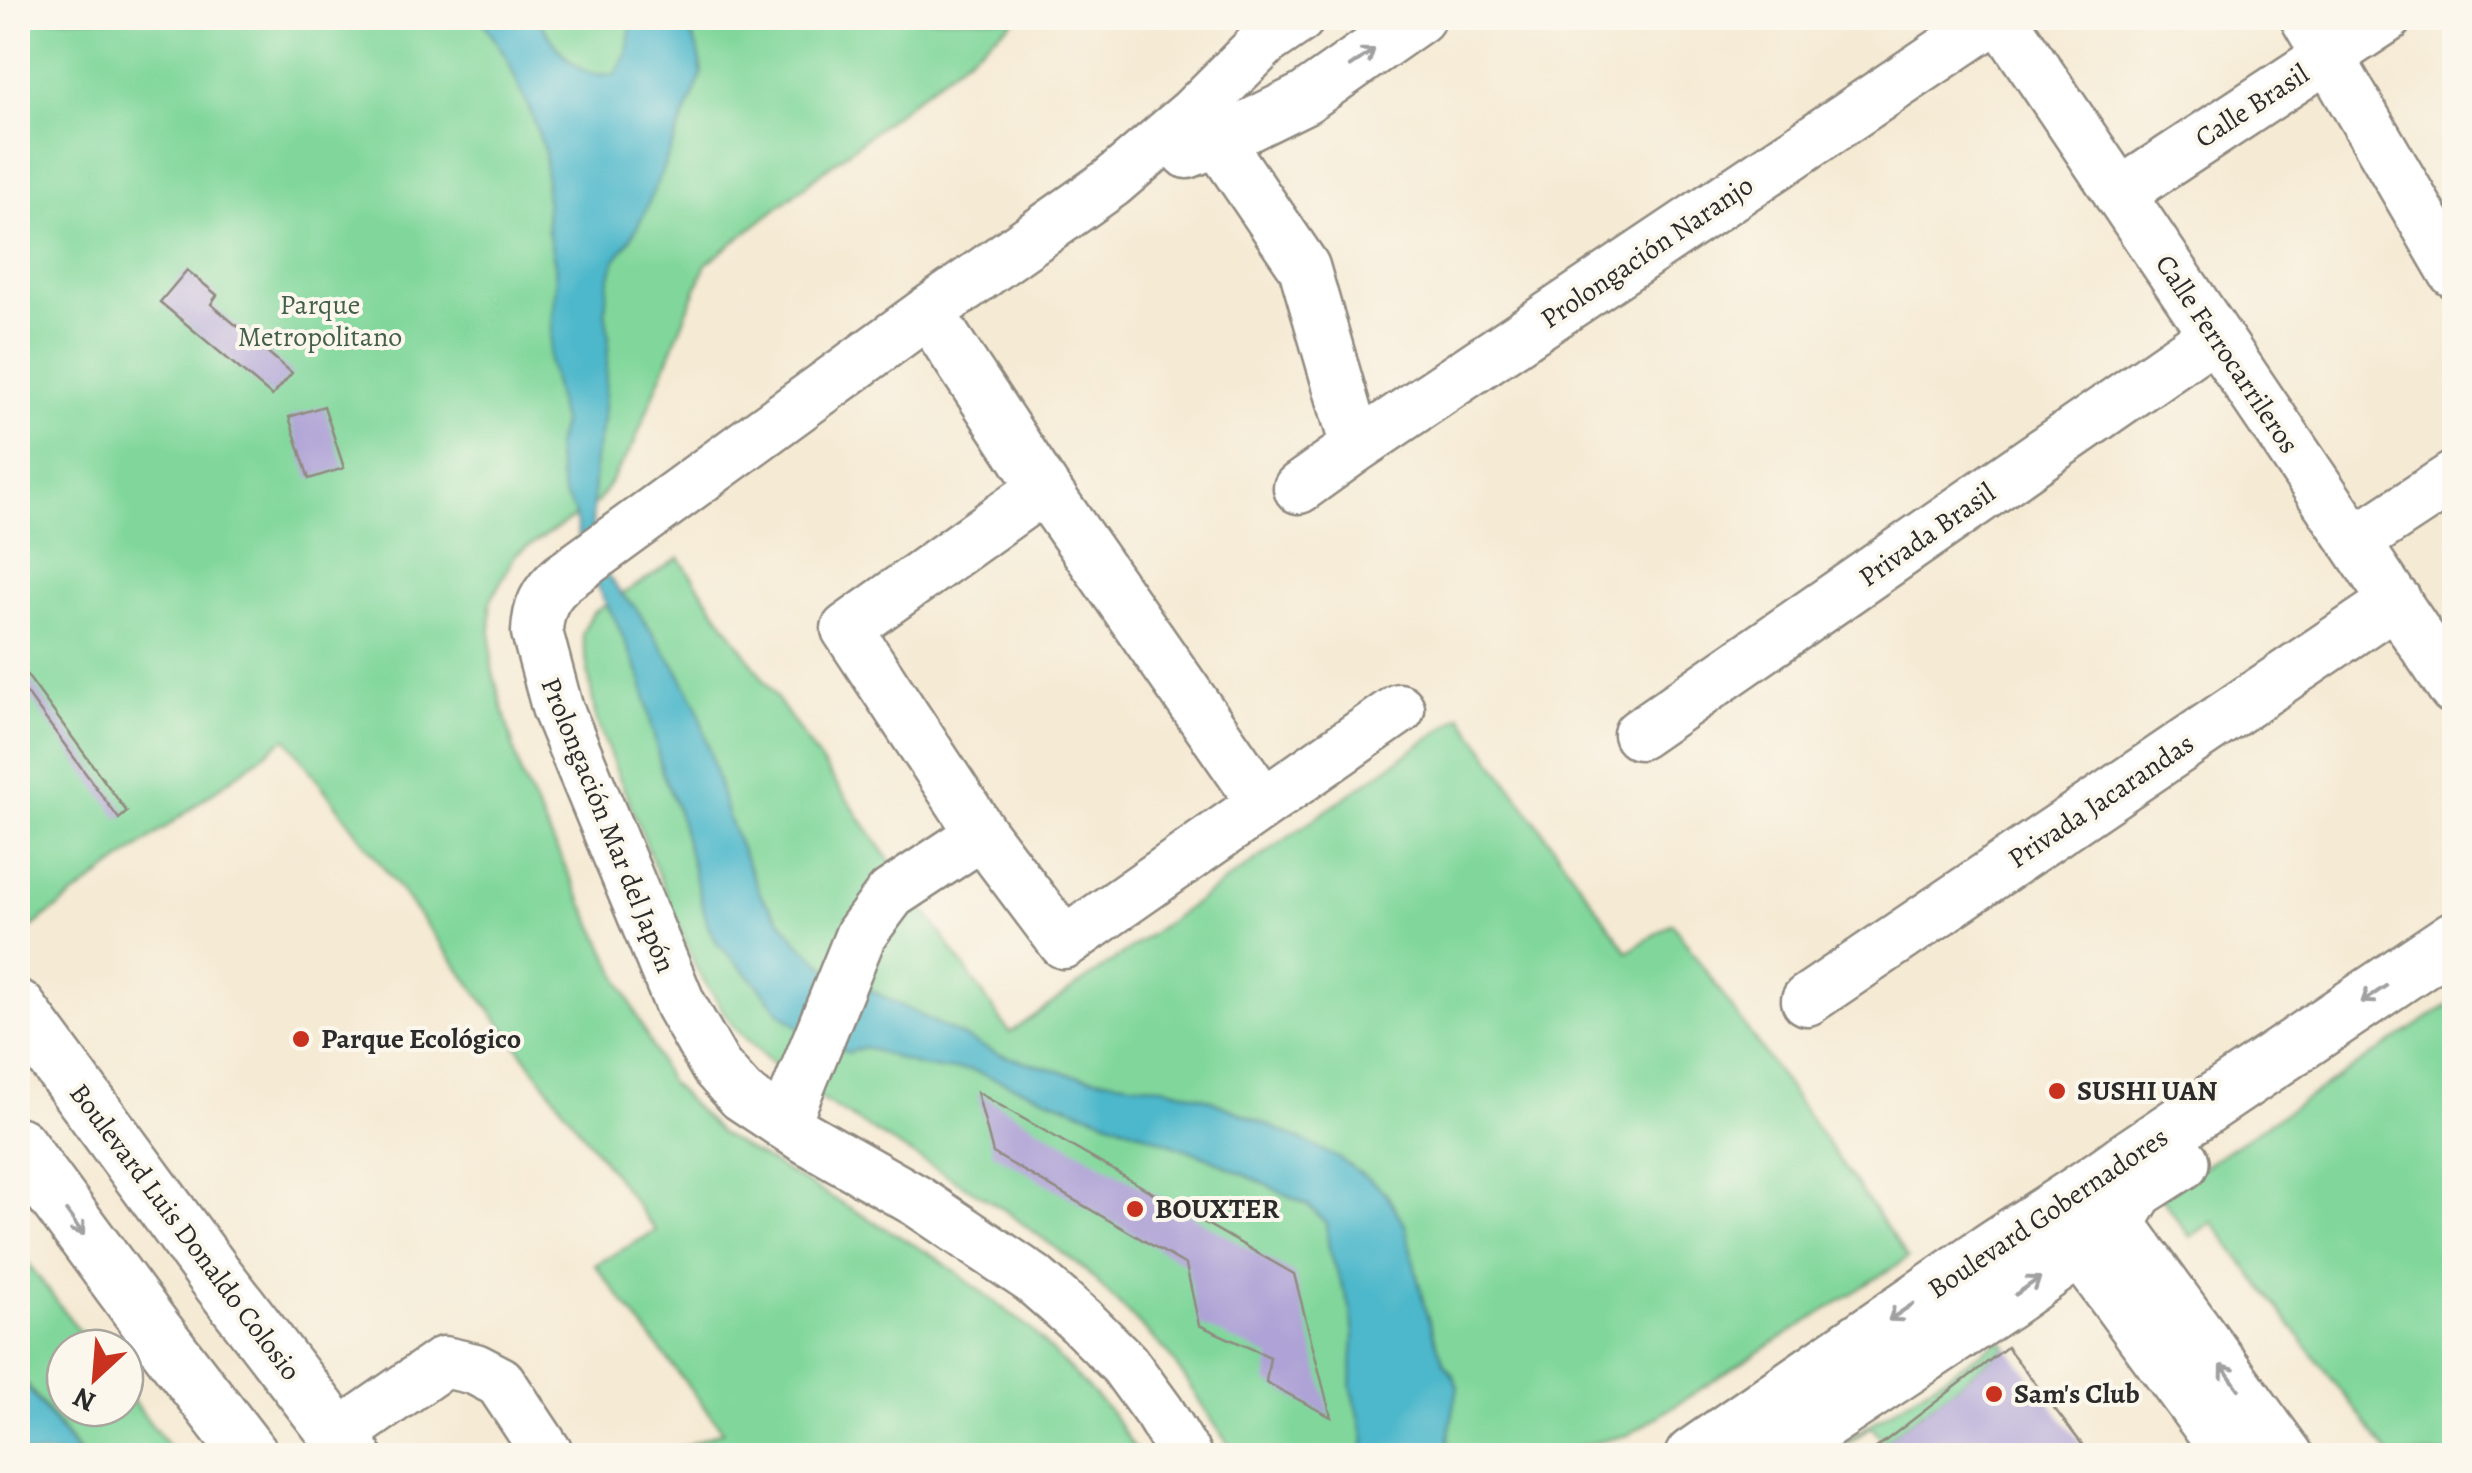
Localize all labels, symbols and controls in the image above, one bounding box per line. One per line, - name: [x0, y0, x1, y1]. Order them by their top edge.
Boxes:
- one-way arrow: [1348, 48, 1376, 69]
- street label: Calle Brasil: [2188, 55, 2316, 157]
- street label: Prolongación Naranjo: [1533, 167, 1761, 337]
- street label: Calle Ferrocarrileros: [2146, 247, 2308, 461]
- park label: Parque Metropolitano: [238, 286, 402, 356]
- street label: Privada Brasil: [1851, 474, 2003, 596]
- street label: Prolongación Mar del Japón: [531, 672, 685, 978]
- street label: Privada Jacarandas: [2001, 725, 2201, 877]
- one-way arrow: [2360, 983, 2388, 1004]
- place label: Parque Ecológico: [321, 1020, 521, 1058]
- marker: Parque Ecológico: [290, 1028, 312, 1050]
- place label: SUSHI UAN: [2077, 1072, 2217, 1110]
- street label: Boulevard Luis Donaldo Colosio: [61, 1076, 309, 1388]
- marker: SUSHI UAN: [2046, 1080, 2068, 1102]
- street label: Boulevard Gobernadores: [1920, 1118, 2176, 1308]
- place label: BOUXTER: [1155, 1190, 1279, 1228]
- marker: BOUXTER: [1124, 1198, 1146, 1220]
- one-way arrow: [65, 1209, 86, 1237]
- one-way arrow: [2014, 1276, 2041, 1297]
- one-way arrow: [1888, 1301, 1916, 1322]
- north arrow: [45, 1328, 145, 1428]
- one-way arrow: [2220, 1363, 2241, 1391]
- place label: Sam's Club: [2014, 1375, 2140, 1413]
- text: N: [67, 1378, 102, 1421]
- marker: Sam's Club: [1983, 1383, 2005, 1405]

